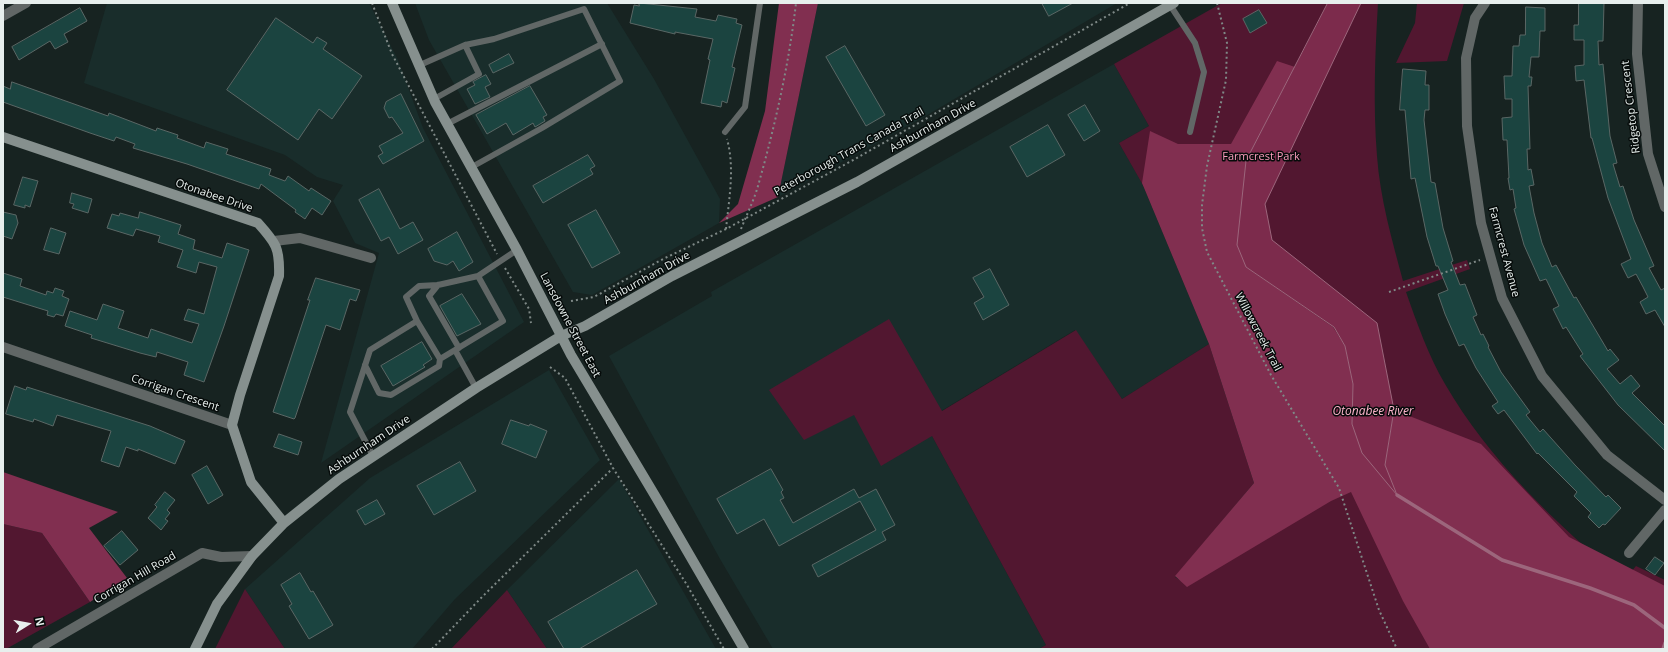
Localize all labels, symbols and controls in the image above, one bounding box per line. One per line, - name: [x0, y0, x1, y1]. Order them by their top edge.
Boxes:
- street label: Ridgetop Crescent: [1619, 60, 1643, 154]
- street label: Ashburnham Drive: [888, 97, 978, 155]
- street label: Peterborough Trans Canada Trail: [772, 105, 926, 199]
- park label: Farmcrest Park: [1222, 150, 1300, 164]
- street label: Otonabee Drive: [174, 177, 254, 215]
- street label: Farmcrest Avenue: [1486, 206, 1522, 298]
- street label: Ashburnham Drive: [602, 249, 692, 307]
- street label: Lansdowne Street East: [537, 270, 603, 380]
- street label: Willowcreek Trail: [1232, 291, 1284, 373]
- street label: Corrigan Crescent: [129, 372, 221, 414]
- water label: Otonabee River: [1332, 405, 1414, 419]
- street label: Ashburnham Drive: [325, 413, 413, 477]
- street label: Corrigan Hill Road: [92, 549, 178, 607]
- north arrow: [8, 604, 48, 644]
- text: N: [32, 616, 48, 627]

